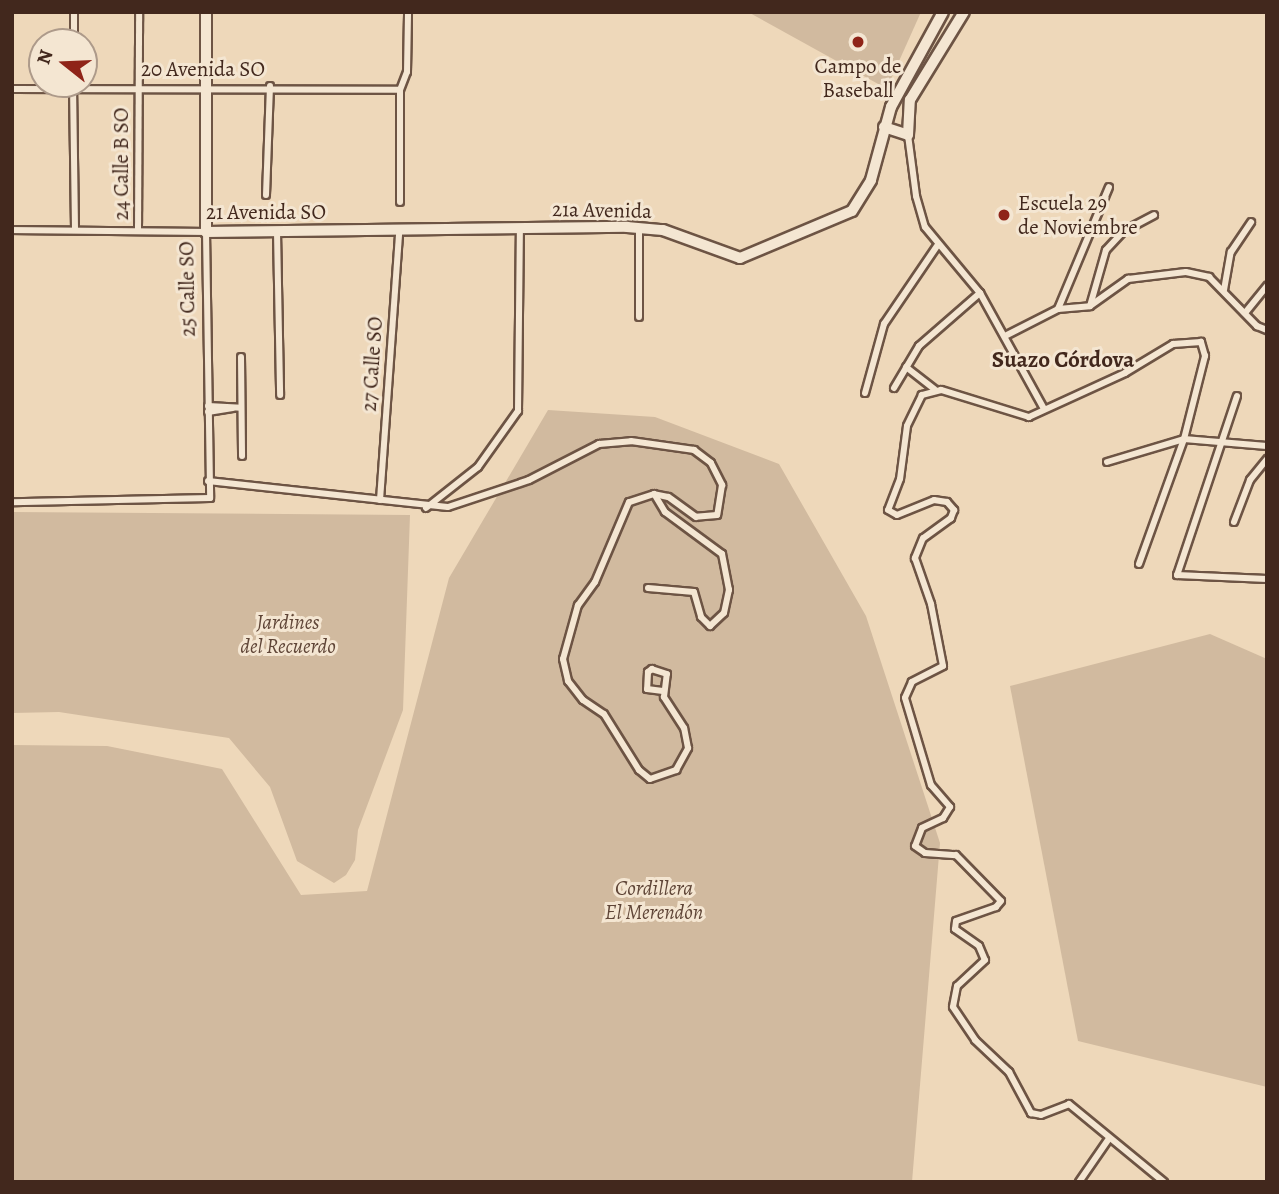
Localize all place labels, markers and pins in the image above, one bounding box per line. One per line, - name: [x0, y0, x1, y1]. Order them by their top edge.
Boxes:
- marker: Campo de Baseball: [850, 34, 866, 50]
- place label: Campo de Baseball: [815, 53, 901, 103]
- place label: Escuela 29 de Noviembre: [1018, 190, 1138, 240]
- marker: Escuela 29 de Noviembre: [996, 207, 1012, 223]

